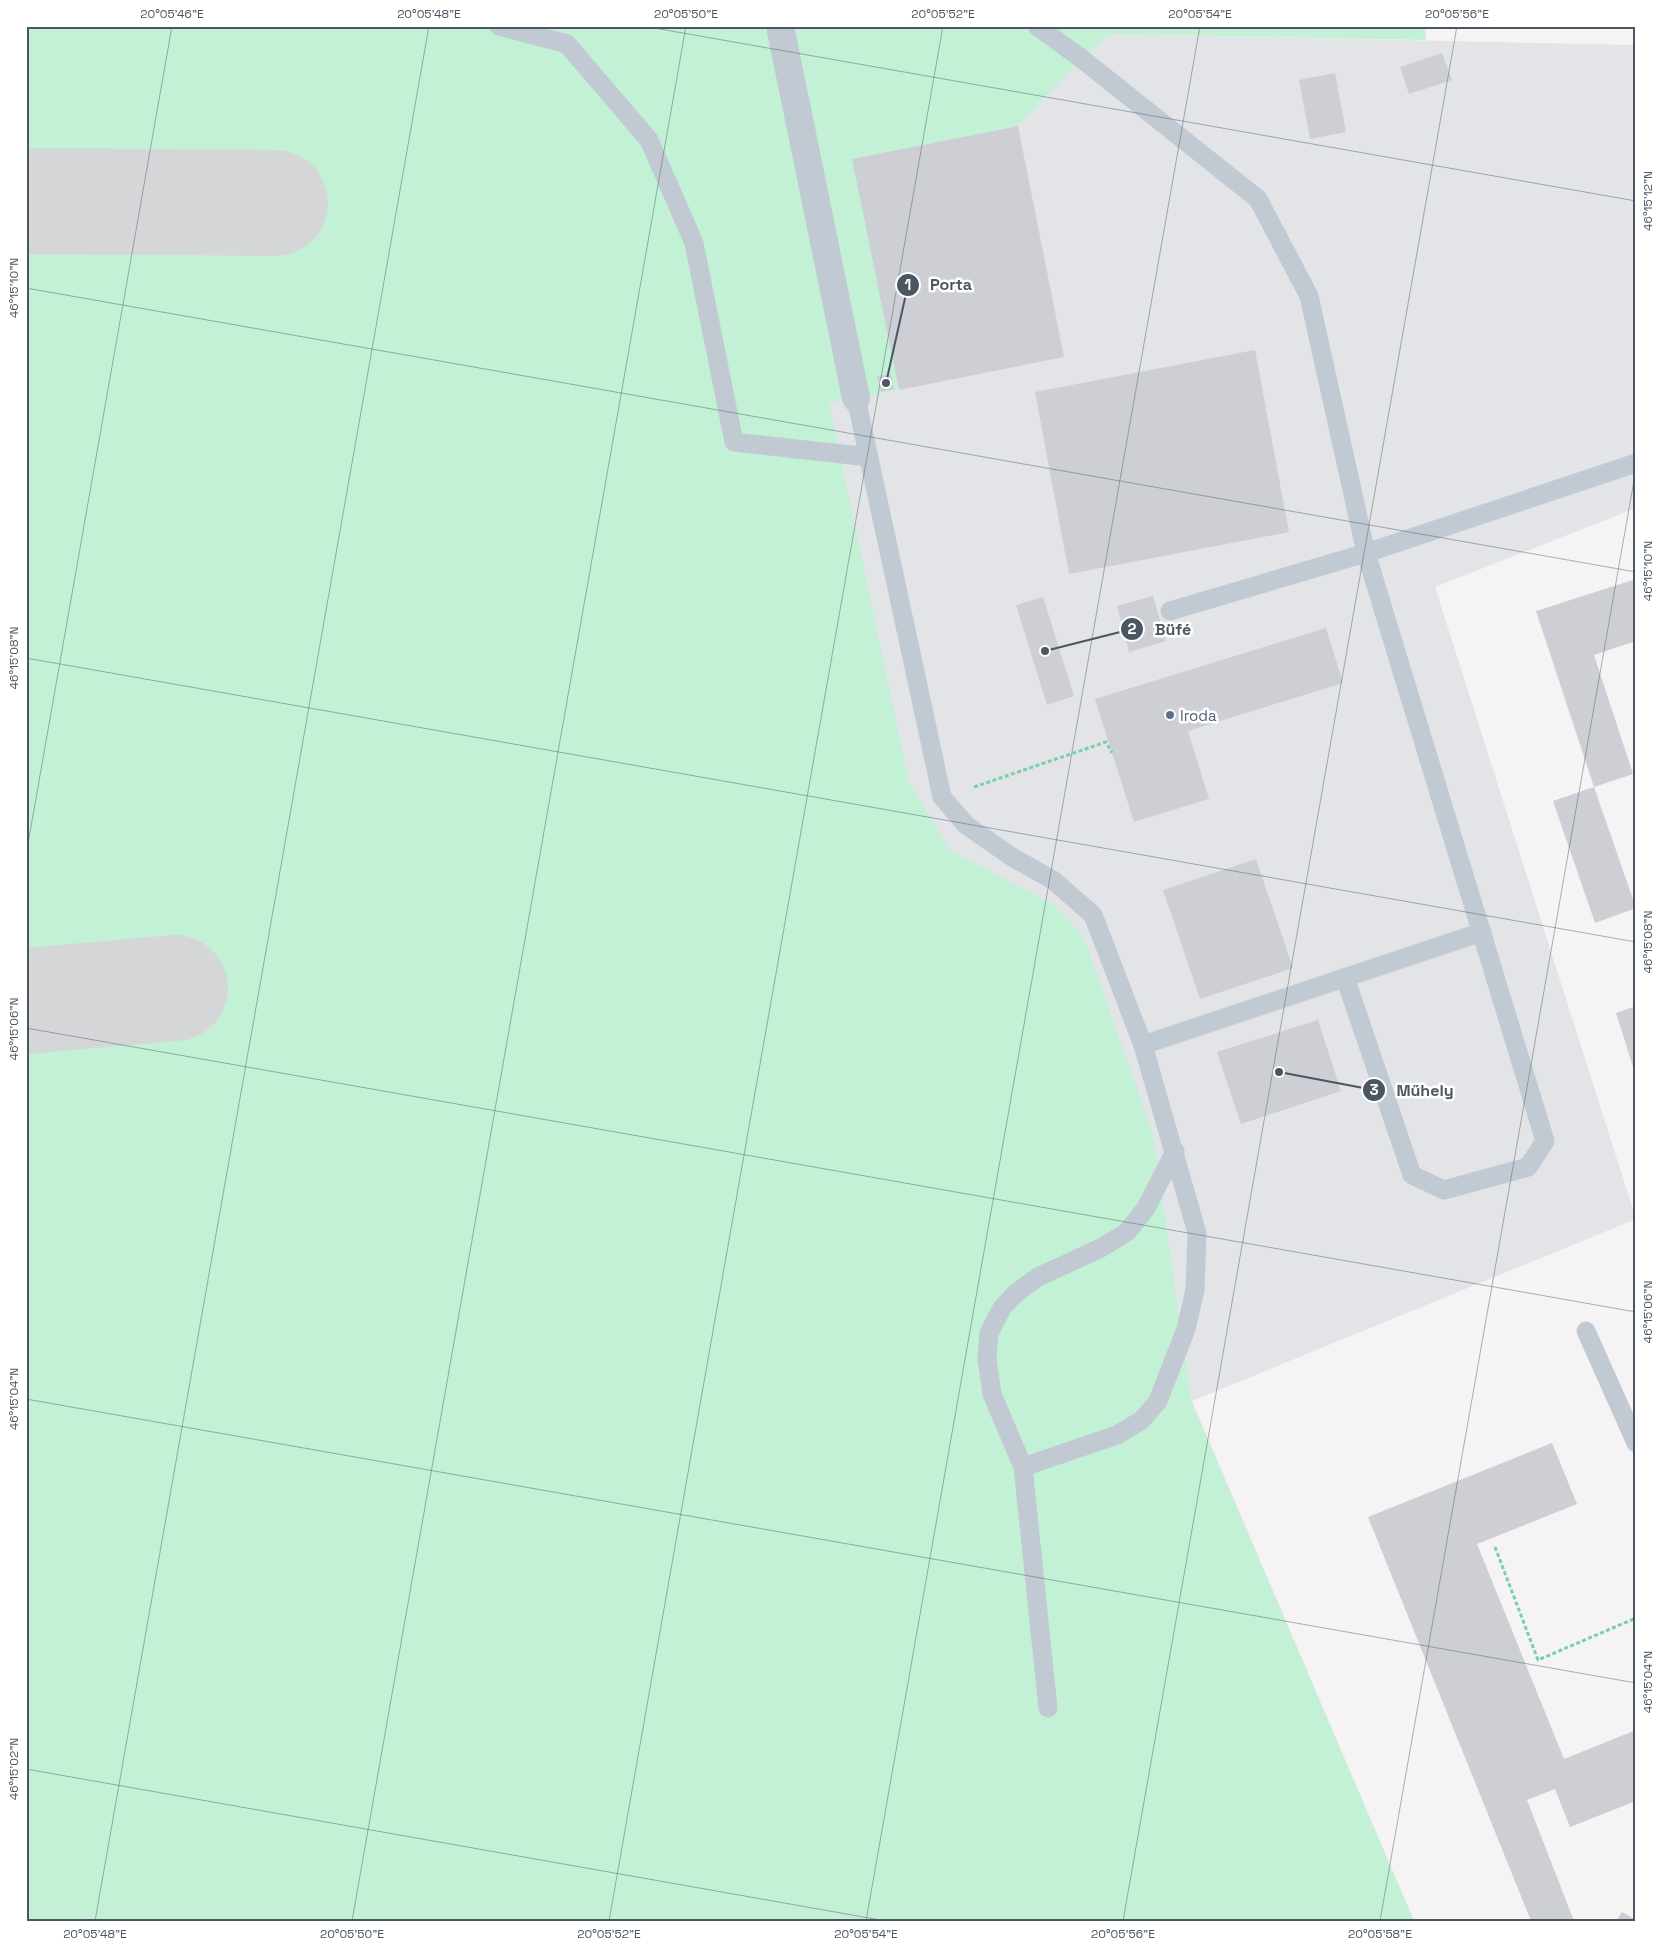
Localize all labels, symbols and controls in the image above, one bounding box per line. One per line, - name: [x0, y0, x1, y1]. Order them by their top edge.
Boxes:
- text: 20°05'46"E: [140, 6, 204, 22]
- text: 20°05'48"E: [397, 6, 461, 22]
- text: 20°05'50"E: [654, 6, 718, 22]
- text: 20°05'52"E: [911, 6, 975, 22]
- text: 20°05'54"E: [1168, 6, 1232, 22]
- text: 20°05'56"E: [1425, 6, 1489, 22]
- text: 46°15'12"N: [1640, 171, 1656, 231]
- text: 46°15'10"N: [6, 258, 22, 318]
- callout: Porta: [895, 269, 982, 300]
- text: Porta: [930, 274, 972, 295]
- text: 1: [905, 275, 911, 294]
- text: 46°15'10"N: [1640, 541, 1656, 601]
- callout: Büfé: [1120, 614, 1201, 645]
- text: 2: [1128, 619, 1137, 638]
- text: Büfé: [1155, 619, 1191, 640]
- text: 46°15'08"N: [6, 627, 22, 689]
- place label: Iroda: [1180, 706, 1217, 725]
- marker: Iroda: [1164, 709, 1176, 721]
- text: 46°15'08"N: [1640, 911, 1656, 973]
- text: 46°15'06"N: [6, 998, 22, 1060]
- callout: Műhely: [1362, 1075, 1464, 1106]
- text: 3: [1369, 1080, 1379, 1099]
- text: Műhely: [1396, 1080, 1454, 1101]
- text: 46°15'06"N: [1640, 1281, 1656, 1343]
- text: 46°15'04"N: [6, 1368, 22, 1430]
- text: 46°15'04"N: [1640, 1651, 1656, 1713]
- text: 46°15'02"N: [6, 1738, 22, 1800]
- text: 20°05'48"E: [63, 1926, 127, 1942]
- text: 20°05'50"E: [320, 1926, 384, 1942]
- text: 20°05'52"E: [577, 1926, 641, 1942]
- text: 20°05'54"E: [834, 1926, 898, 1942]
- text: 20°05'56"E: [1091, 1926, 1155, 1942]
- text: 20°05'58"E: [1348, 1926, 1412, 1942]

